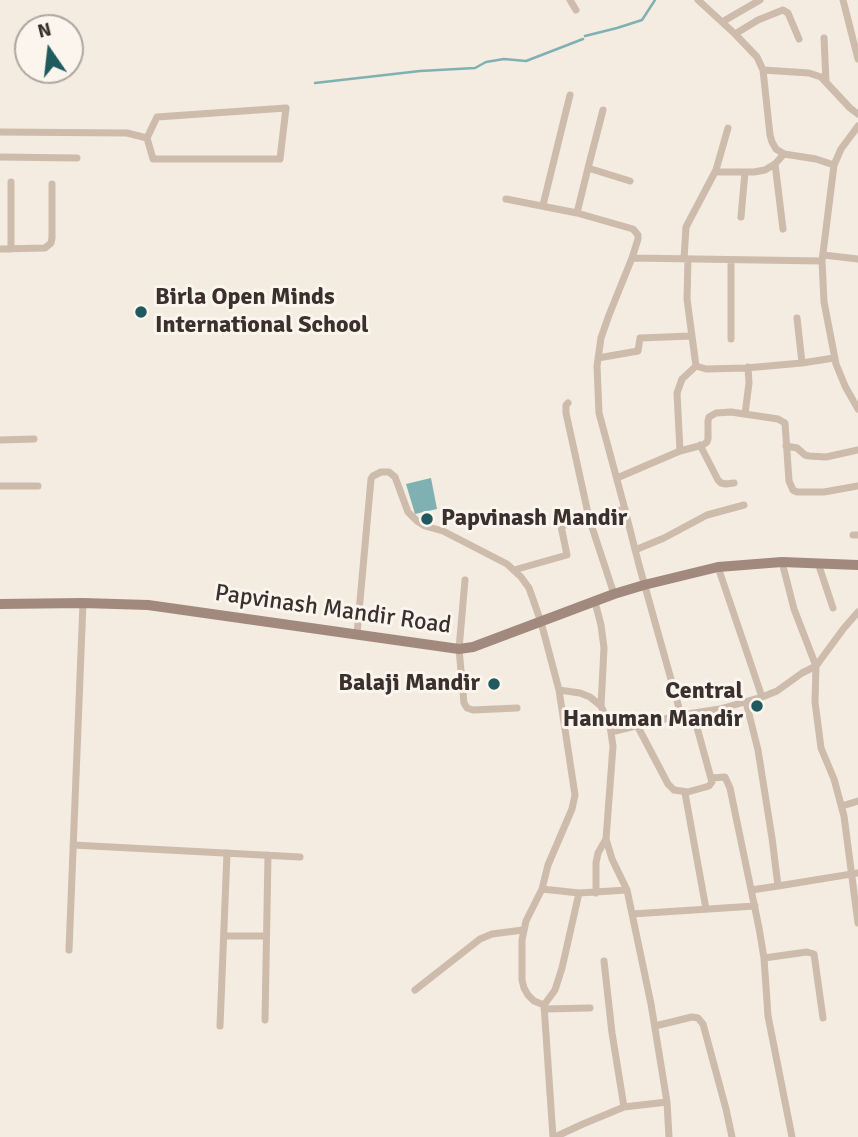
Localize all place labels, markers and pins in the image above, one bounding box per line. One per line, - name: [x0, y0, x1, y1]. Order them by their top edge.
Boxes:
- place label: Birla Open Minds International School: [155, 284, 368, 340]
- marker: Birla Open Minds International School: [133, 304, 149, 320]
- place label: Papvinash Mandir: [441, 505, 627, 533]
- marker: Papvinash Mandir: [419, 511, 435, 527]
- place label: Balaji Mandir: [338, 670, 480, 698]
- marker: Balaji Mandir: [486, 676, 502, 692]
- place label: Central Hanuman Mandir: [563, 678, 743, 734]
- marker: Central Hanuman Mandir: [749, 698, 765, 714]

